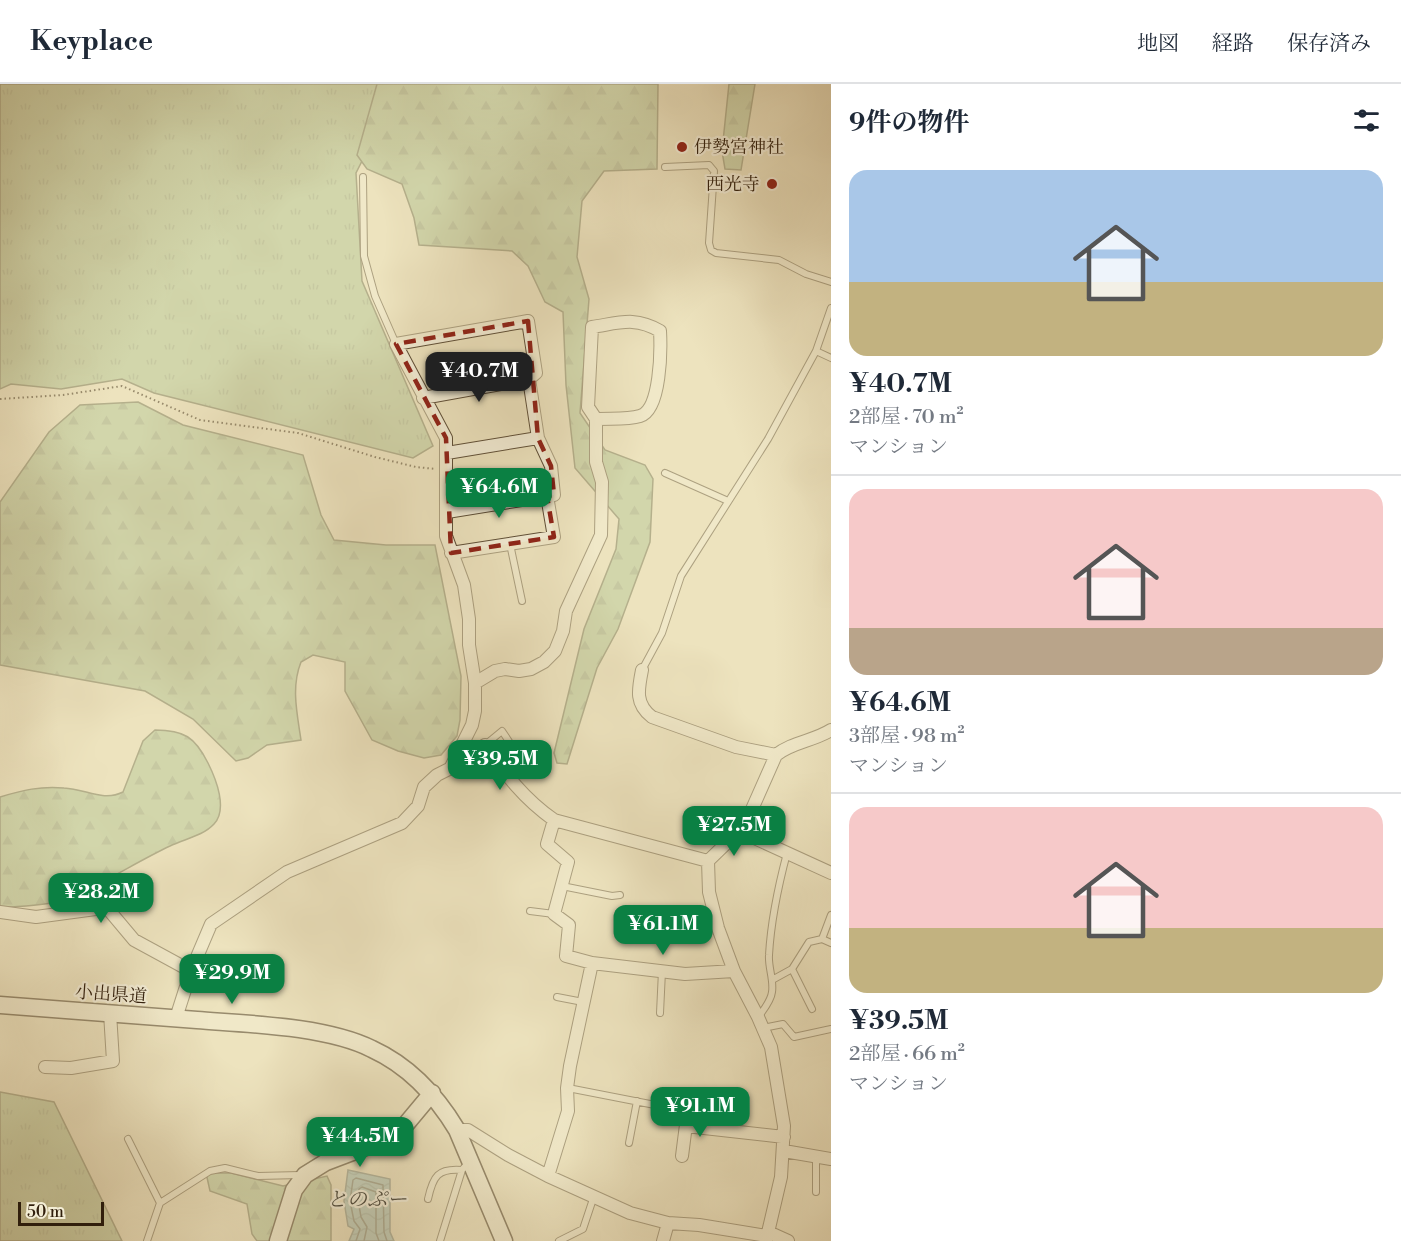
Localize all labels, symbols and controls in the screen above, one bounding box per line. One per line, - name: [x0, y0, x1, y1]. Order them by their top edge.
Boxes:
- text: Keyplace: [30, 24, 153, 59]
- text: 地図: [1137, 31, 1179, 57]
- text: 経路: [1212, 31, 1254, 57]
- text: 保存済み: [1287, 31, 1371, 57]
- icon: filters: [1350, 104, 1383, 137]
- text: 9件の物件: [849, 107, 969, 139]
- place label: 伊勢宮神社: [694, 136, 784, 159]
- marker: 伊勢宮神社: [675, 140, 689, 154]
- place label: 西光寺: [706, 173, 760, 196]
- marker: 西光寺: [765, 177, 779, 191]
- icon: home: [1062, 209, 1170, 317]
- pin: ¥40.7M: [430, 352, 528, 403]
- text: ¥40.7M: [439, 359, 519, 384]
- text: ¥40.7M: [849, 368, 952, 400]
- text: 2部屋 · 70 m²: [849, 405, 963, 430]
- text: マンション: [849, 435, 948, 460]
- pin: ¥64.6M: [450, 468, 548, 519]
- text: ¥64.6M: [460, 475, 538, 500]
- icon: home: [1062, 528, 1170, 636]
- text: ¥64.6M: [849, 687, 951, 719]
- text: 3部屋 · 98 m²: [849, 724, 965, 749]
- pin: ¥39.5M: [451, 740, 549, 791]
- text: ¥39.5M: [462, 747, 538, 772]
- text: マンション: [849, 754, 948, 779]
- pin: ¥27.5M: [685, 806, 783, 857]
- text: ¥27.5M: [697, 813, 771, 838]
- icon: home: [1062, 846, 1170, 954]
- pin: ¥28.2M: [52, 873, 150, 924]
- text: ¥28.2M: [62, 880, 140, 905]
- pin: ¥61.1M: [614, 905, 712, 956]
- text: ¥61.1M: [628, 912, 698, 937]
- pin: ¥29.9M: [183, 954, 281, 1005]
- text: ¥29.9M: [193, 961, 271, 986]
- street label: 小出県道: [74, 981, 148, 1008]
- text: ¥39.5M: [849, 1005, 948, 1037]
- text: 2部屋 · 66 m²: [849, 1042, 965, 1067]
- text: マンション: [849, 1072, 948, 1097]
- pin: ¥91.1M: [651, 1087, 749, 1138]
- text: ¥91.1M: [665, 1094, 735, 1119]
- pin: ¥44.5M: [311, 1117, 409, 1168]
- text: ¥44.5M: [321, 1124, 399, 1149]
- water label: とのぷー: [327, 1188, 407, 1213]
- scale bar: [18, 1199, 104, 1226]
- text: 50 m: [27, 1202, 64, 1222]

